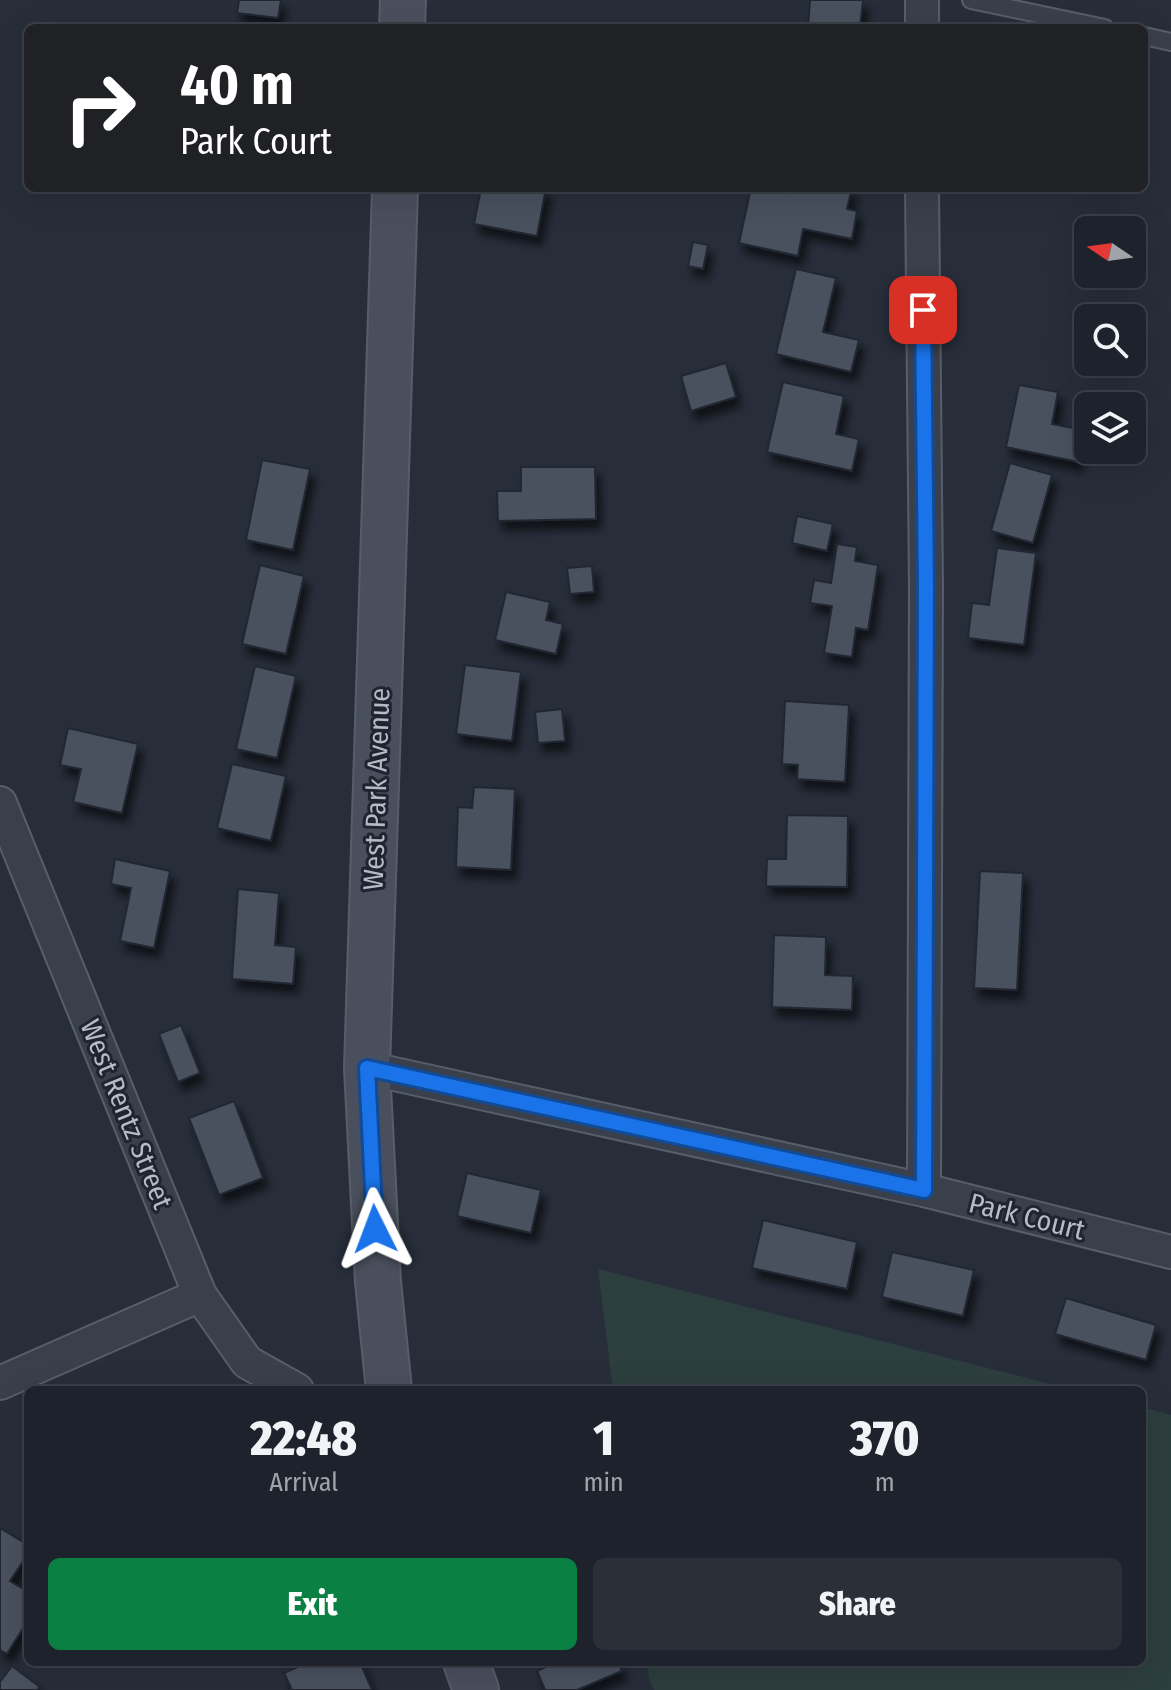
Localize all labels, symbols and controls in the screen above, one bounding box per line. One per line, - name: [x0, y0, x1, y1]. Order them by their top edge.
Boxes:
- text: 40 m: [180, 52, 294, 119]
- icon: right: [48, 56, 152, 160]
- text: Park Court: [180, 120, 332, 164]
- north arrow: [1074, 216, 1146, 288]
- map controls: [1074, 216, 1146, 464]
- pin: [889, 276, 957, 344]
- icon: arrive: [901, 288, 945, 332]
- button: search: [1074, 304, 1146, 376]
- button: layers: [1074, 392, 1146, 464]
- street label: West Park Avenue: [356, 687, 397, 891]
- street label: West Rentz Street: [74, 1015, 180, 1214]
- street label: Park Court: [966, 1186, 1089, 1247]
- position arrow: [333, 1187, 417, 1271]
- text: 22:48: [250, 1410, 357, 1468]
- text: 1: [593, 1410, 614, 1468]
- text: 370: [850, 1410, 920, 1468]
- text: Arrival: [269, 1467, 338, 1498]
- text: min: [583, 1467, 624, 1498]
- text: m: [875, 1467, 895, 1498]
- button: Exit: [48, 1558, 577, 1650]
- button: Share: [593, 1558, 1122, 1650]

